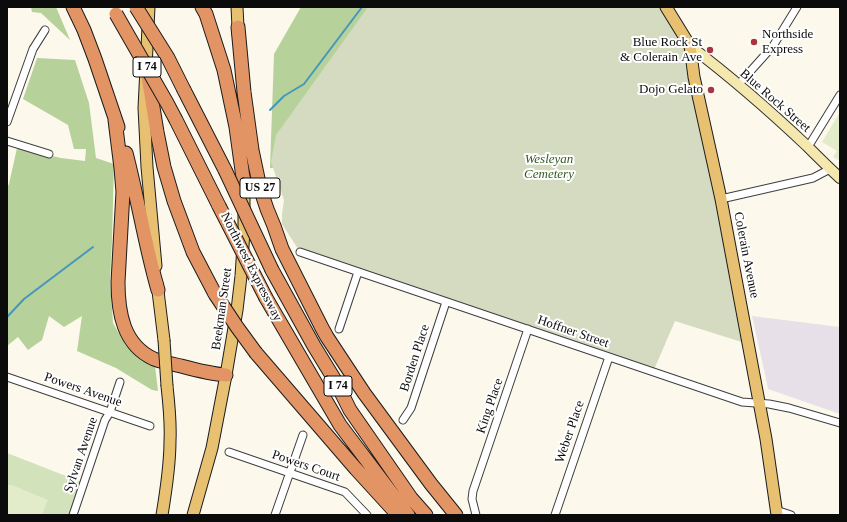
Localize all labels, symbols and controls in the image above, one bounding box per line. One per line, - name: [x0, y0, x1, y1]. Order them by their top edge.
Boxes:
- place label: Northside Express: [762, 27, 813, 58]
- place label: Blue Rock St & Colerain Ave: [620, 35, 702, 66]
- marker: Northside Express: [749, 37, 759, 47]
- marker: Blue Rock St & Colerain Ave: [705, 45, 715, 55]
- road number: I 74: [133, 57, 161, 77]
- street label: Blue Rock Street: [736, 66, 814, 136]
- place label: Dojo Gelato: [639, 82, 703, 98]
- marker: Dojo Gelato: [706, 85, 716, 95]
- park label: Wesleyan Cemetery: [524, 152, 574, 183]
- road number: US 27: [240, 178, 280, 198]
- street label: Northwest Expressway: [217, 210, 285, 324]
- street label: Colerain Avenue: [730, 211, 762, 299]
- street label: Beekman Street: [209, 267, 235, 351]
- street label: Hoffner Street: [535, 313, 611, 351]
- street label: Borden Place: [397, 322, 433, 394]
- street label: Powers Avenue: [42, 369, 124, 411]
- road number: I 74: [324, 376, 352, 396]
- street label: King Place: [473, 376, 507, 436]
- street label: Weber Place: [552, 399, 588, 465]
- street label: Sylvan Avenue: [61, 415, 101, 495]
- street label: Powers Court: [270, 447, 342, 485]

